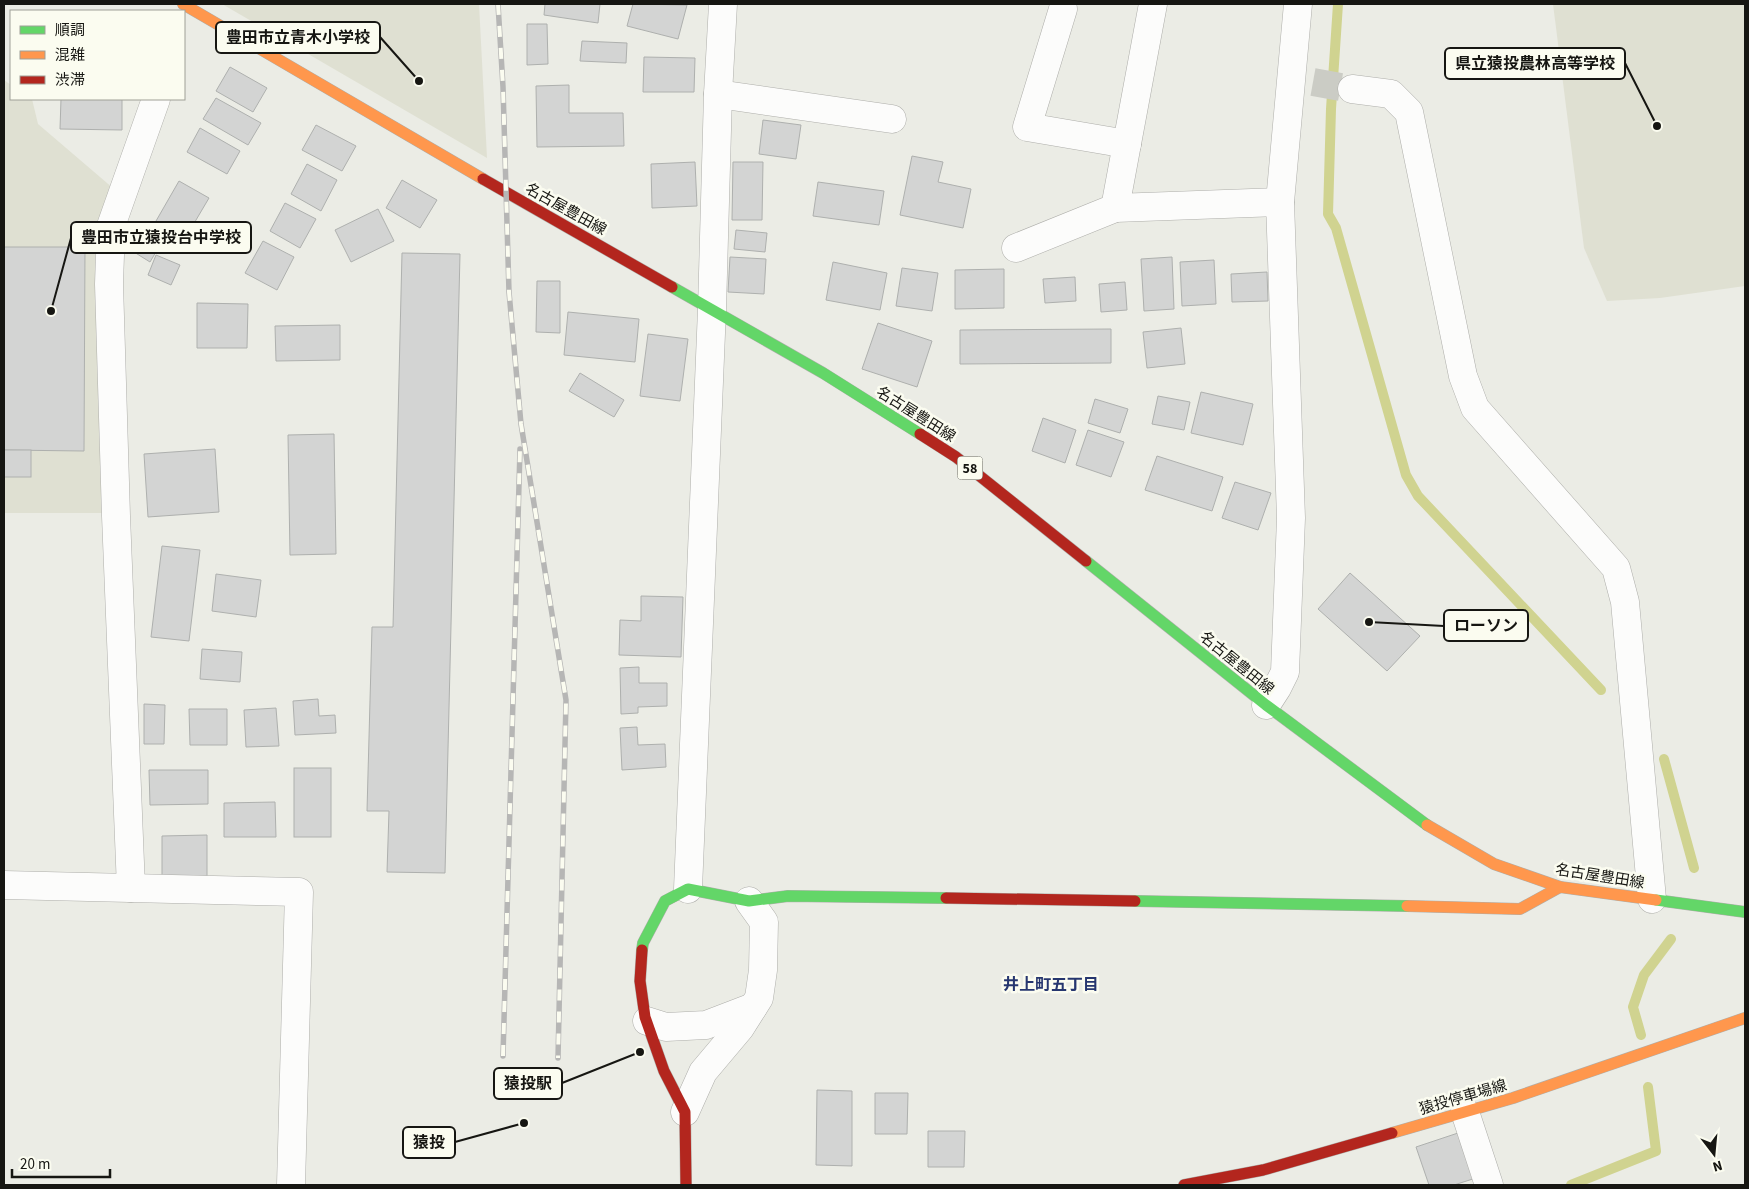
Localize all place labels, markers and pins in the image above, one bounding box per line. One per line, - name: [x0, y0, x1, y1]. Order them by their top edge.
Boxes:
- callout: 豊田市立青木小学校: [216, 22, 380, 53]
- callout: 県立猿投農林高等学校: [1445, 48, 1625, 79]
- callout: 豊田市立猿投台中学校: [71, 222, 251, 253]
- callout: ローソン: [1444, 610, 1528, 641]
- callout: 猿投駅: [494, 1068, 562, 1099]
- callout: 猿投: [403, 1127, 455, 1158]

